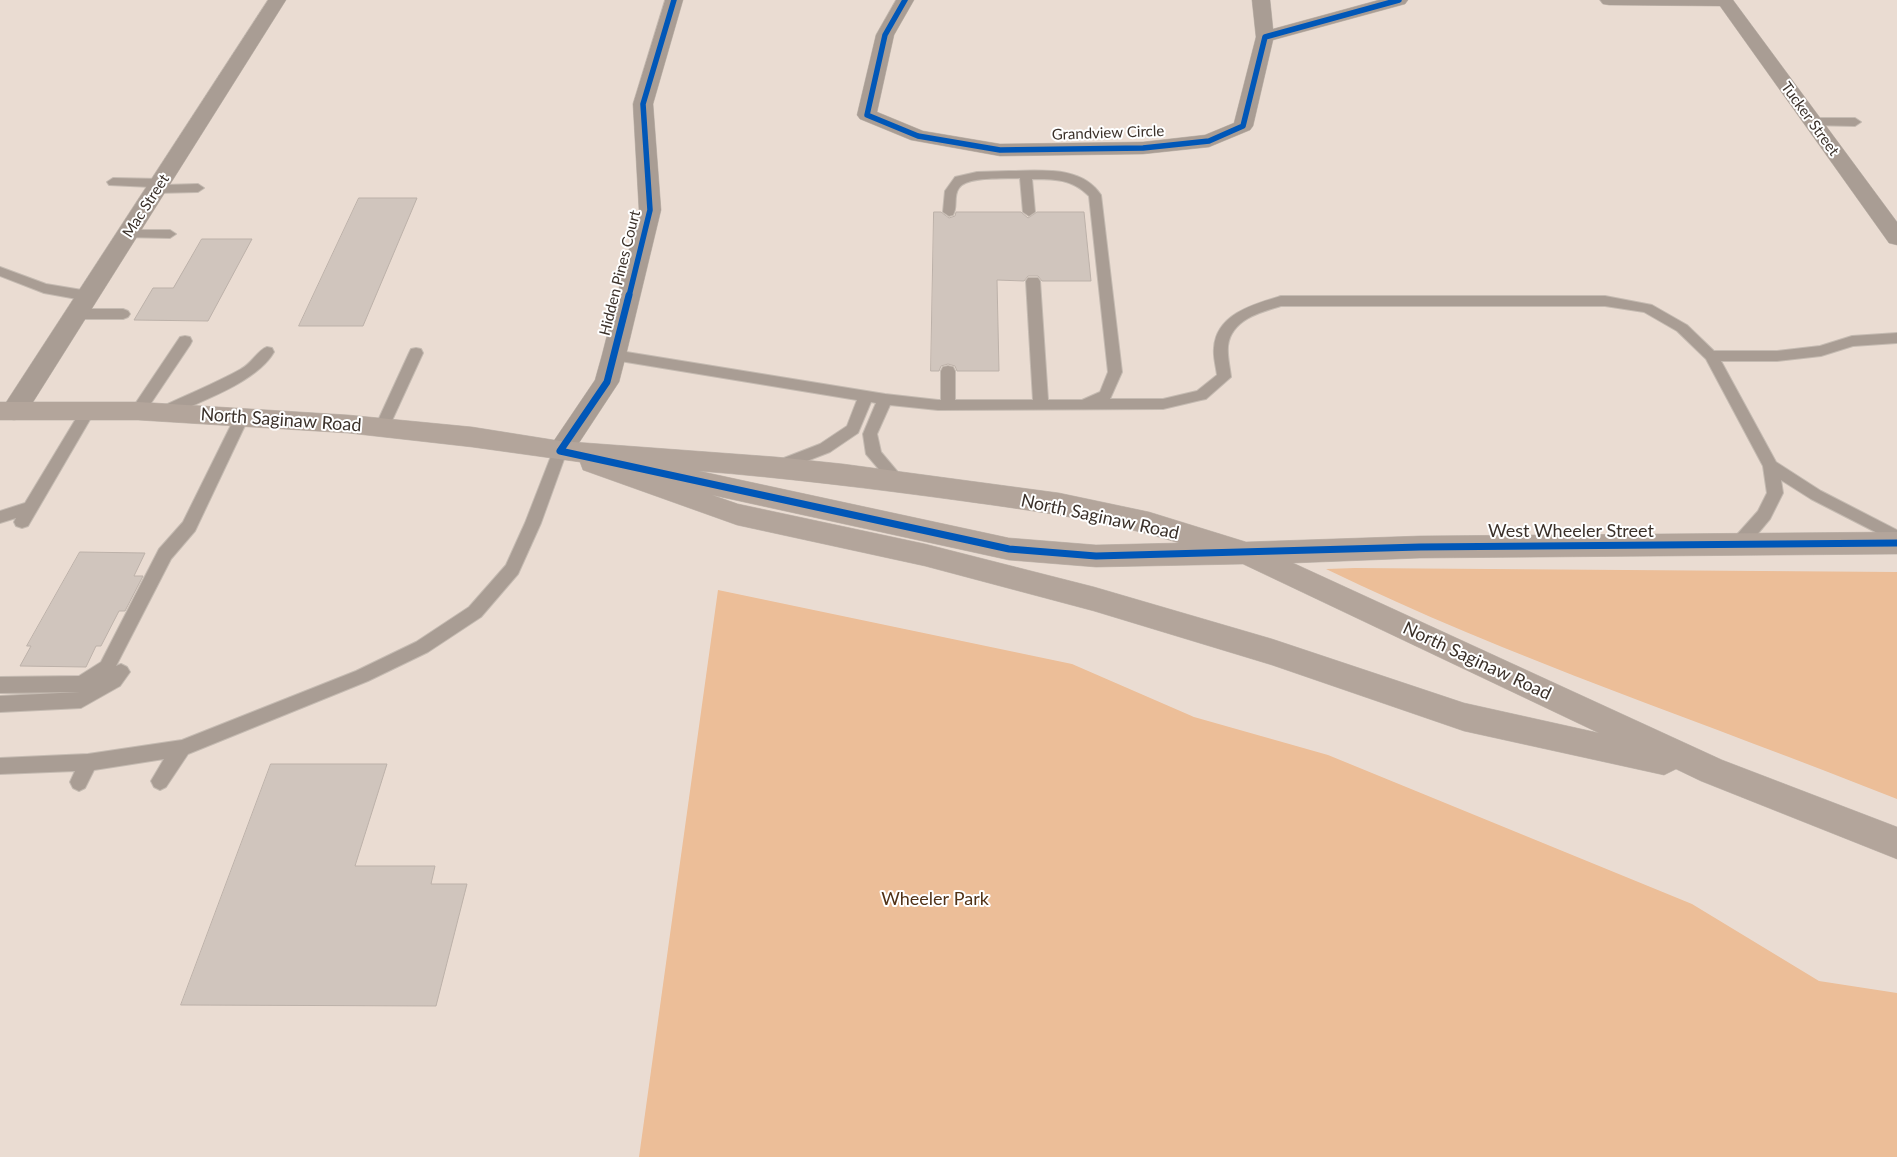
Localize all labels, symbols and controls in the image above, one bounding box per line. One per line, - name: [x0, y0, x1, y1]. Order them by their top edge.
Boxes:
- street label: Tucker Street: [1777, 79, 1843, 159]
- street label: Grandview Circle: [1051, 122, 1165, 144]
- street label: Mac Street: [119, 171, 173, 241]
- street label: Hidden Pines Court: [596, 208, 644, 338]
- street label: North Saginaw Road: [200, 404, 362, 436]
- street label: North Saginaw Road: [1019, 490, 1181, 544]
- street label: West Wheeler Street: [1488, 520, 1654, 542]
- street label: North Saginaw Road: [1399, 617, 1555, 705]
- park label: Wheeler Park: [881, 888, 989, 910]

